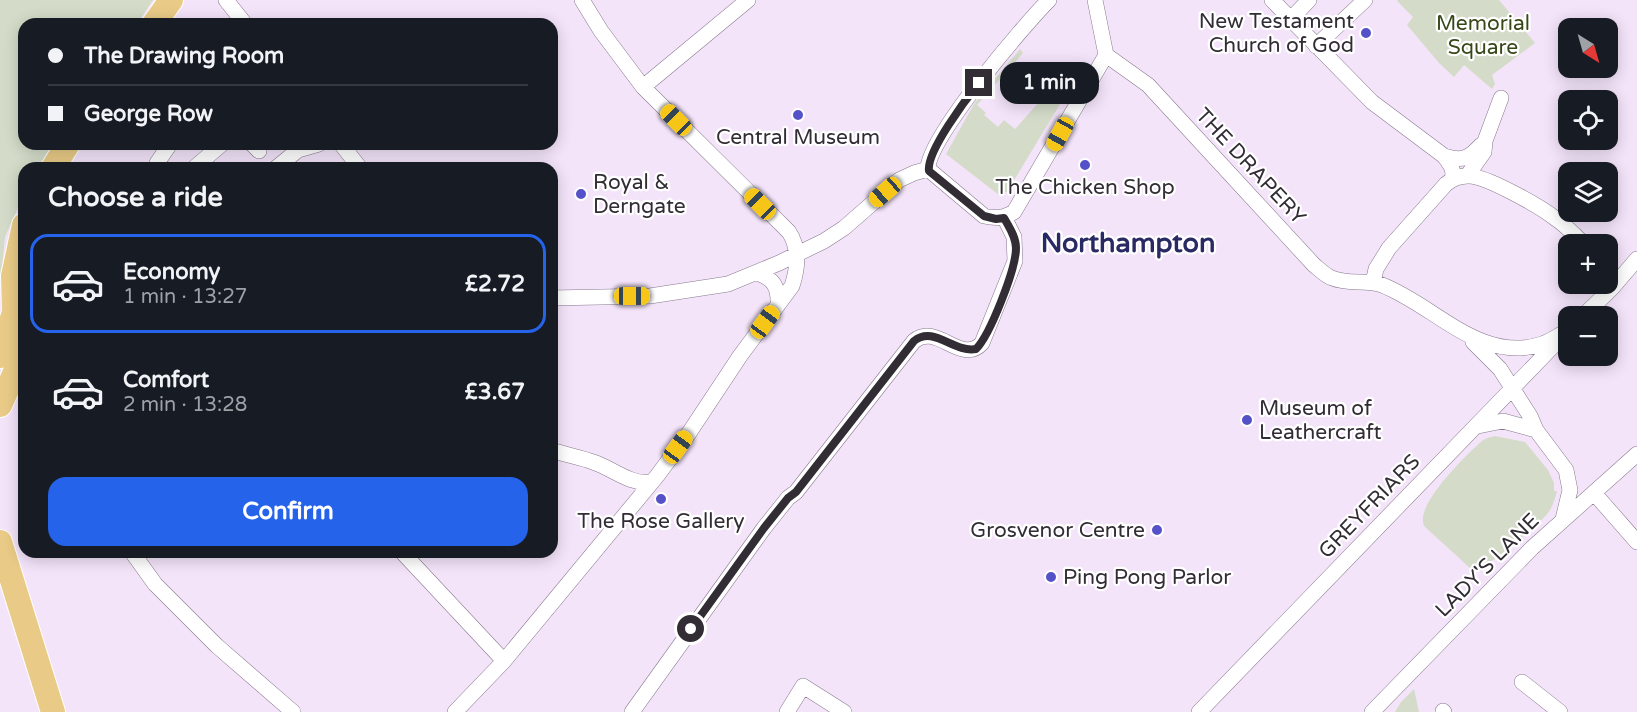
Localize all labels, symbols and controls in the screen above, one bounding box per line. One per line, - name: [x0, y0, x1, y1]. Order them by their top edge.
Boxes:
- place label: New Testament Church of God: [1199, 9, 1354, 58]
- park label: Memorial Square: [1436, 11, 1530, 60]
- north arrow: [1558, 18, 1618, 78]
- map controls: [1558, 18, 1618, 366]
- marker: New Testament Church of God: [1359, 26, 1373, 40]
- text: The Drawing Room: [84, 43, 284, 69]
- callout: 1 min: [1000, 62, 1099, 104]
- route end: [965, 69, 992, 96]
- text: 1 min: [1023, 71, 1076, 95]
- button: locate: [1558, 90, 1618, 150]
- text: George Row: [84, 101, 213, 127]
- car: [657, 101, 695, 139]
- street label: THE DRAPERY: [1190, 103, 1311, 230]
- marker: Central Museum: [791, 108, 805, 122]
- car: [1043, 114, 1077, 154]
- place label: Central Museum: [716, 125, 880, 150]
- marker: The Chicken Shop: [1078, 158, 1092, 172]
- button: layers: [1558, 162, 1618, 222]
- place label: Royal & Derngate: [593, 170, 686, 219]
- car: [866, 173, 904, 211]
- place label: The Chicken Shop: [995, 175, 1175, 200]
- text: Choose a ride: [48, 181, 223, 214]
- car: [741, 185, 779, 223]
- marker: Royal & Derngate: [574, 187, 588, 201]
- district label: Northampton: [1041, 227, 1215, 260]
- button: +: [1558, 234, 1618, 294]
- icon: car: [51, 257, 105, 311]
- text: Economy: [123, 259, 220, 285]
- text: £2.72: [465, 271, 525, 297]
- text: 1 min · 13:27: [123, 285, 247, 309]
- car: [614, 287, 650, 305]
- car: [747, 302, 783, 342]
- button: −: [1558, 306, 1618, 366]
- icon: car: [51, 365, 105, 419]
- text: Comfort: [123, 367, 209, 393]
- text: £3.67: [465, 379, 525, 405]
- text: 2 min · 13:28: [123, 393, 247, 417]
- place label: Museum of Leathercraft: [1259, 396, 1382, 445]
- marker: Museum of Leathercraft: [1240, 413, 1254, 427]
- car: [660, 427, 696, 467]
- street label: GREYFRIARS: [1314, 449, 1425, 564]
- button: Confirm: [48, 477, 528, 546]
- marker: The Rose Gallery: [654, 492, 668, 506]
- street label: LADY'S LANE: [1430, 508, 1544, 622]
- place label: The Rose Gallery: [577, 509, 745, 534]
- place label: Grosvenor Centre: [970, 518, 1145, 543]
- marker: Grosvenor Centre: [1150, 523, 1164, 537]
- place label: Ping Pong Parlor: [1063, 565, 1231, 590]
- marker: Ping Pong Parlor: [1044, 570, 1058, 584]
- route start: [677, 615, 704, 642]

